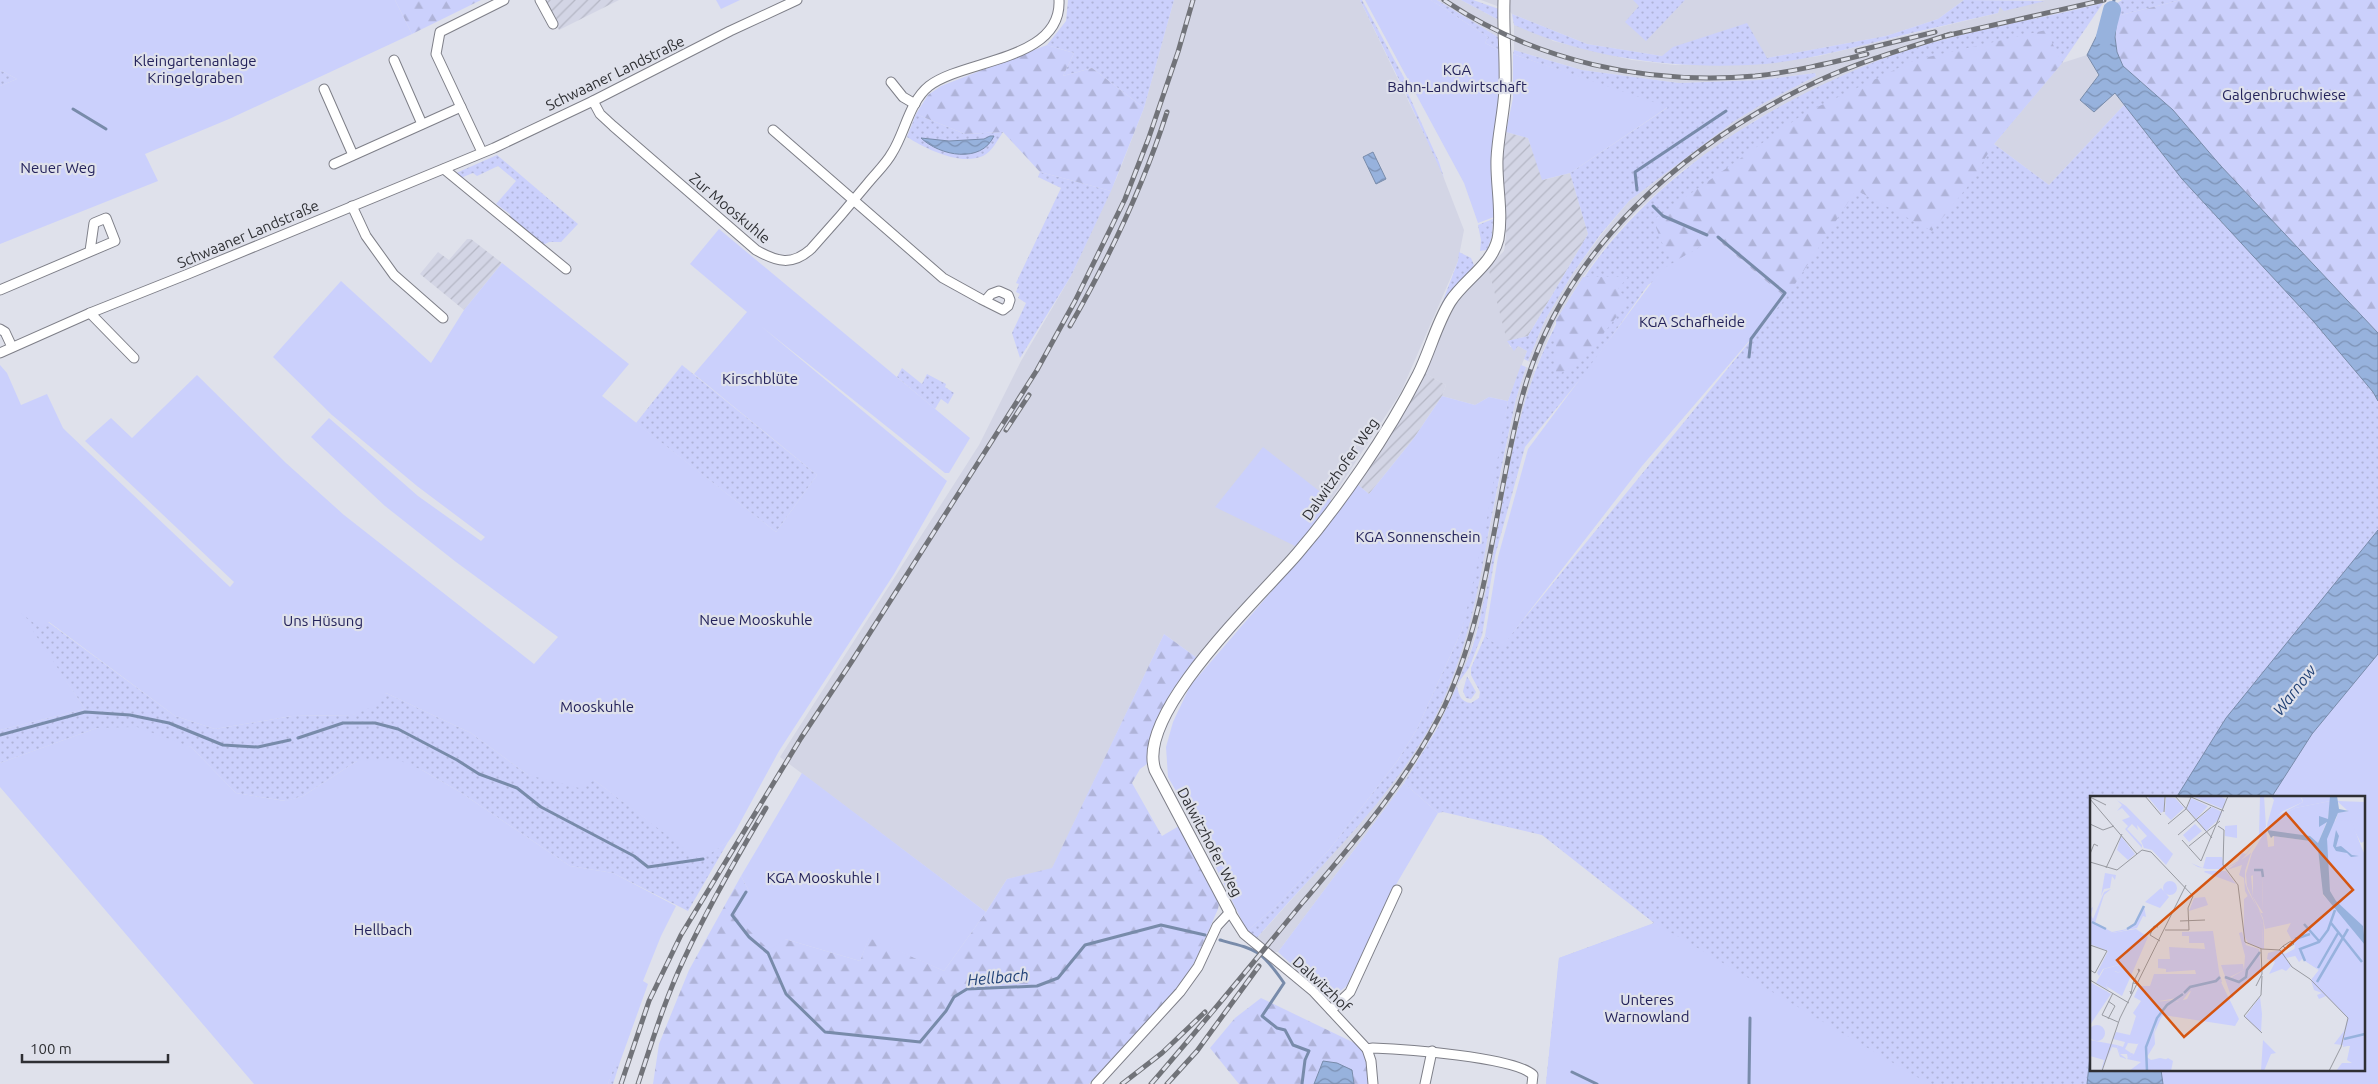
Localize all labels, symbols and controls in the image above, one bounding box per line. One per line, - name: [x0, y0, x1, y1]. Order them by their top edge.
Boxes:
- street label: Schwaaner Landstraße: [543, 32, 687, 114]
- park label: Kleingartenanlage Kringelgraben: [133, 52, 257, 86]
- park label: KGA Bahn-Landwirtschaft: [1387, 61, 1527, 95]
- park label: Galgenbruchwiese: [2222, 86, 2346, 103]
- park label: Neuer Weg: [20, 159, 96, 176]
- street label: Zur Mooskuhle: [686, 169, 774, 247]
- street label: Schwaaner Landstraße: [175, 196, 321, 272]
- park label: KGA Schafheide: [1639, 313, 1745, 330]
- park label: Kirschblüte: [722, 370, 798, 387]
- street label: Dalwitzhofer Weg: [1298, 414, 1382, 524]
- park label: KGA Sonnenschein: [1356, 528, 1481, 545]
- park label: Neue Mooskuhle: [699, 611, 813, 628]
- park label: Uns Hüsung: [283, 612, 363, 629]
- water label: Warnow: [2269, 661, 2320, 719]
- park label: Mooskuhle: [560, 698, 634, 715]
- street label: Dalwitzhofer Weg: [1174, 784, 1246, 900]
- inset map: [2090, 796, 2366, 1072]
- park label: KGA Mooskuhle I: [766, 869, 880, 886]
- park label: Hellbach: [354, 921, 412, 938]
- street label: Dalwitzhof: [1289, 953, 1355, 1015]
- water label: Hellbach: [967, 965, 1029, 989]
- park label: Unteres Warnowland: [1605, 991, 1689, 1025]
- scale bar: [22, 1032, 169, 1064]
- text: 100 m: [30, 1040, 72, 1057]

